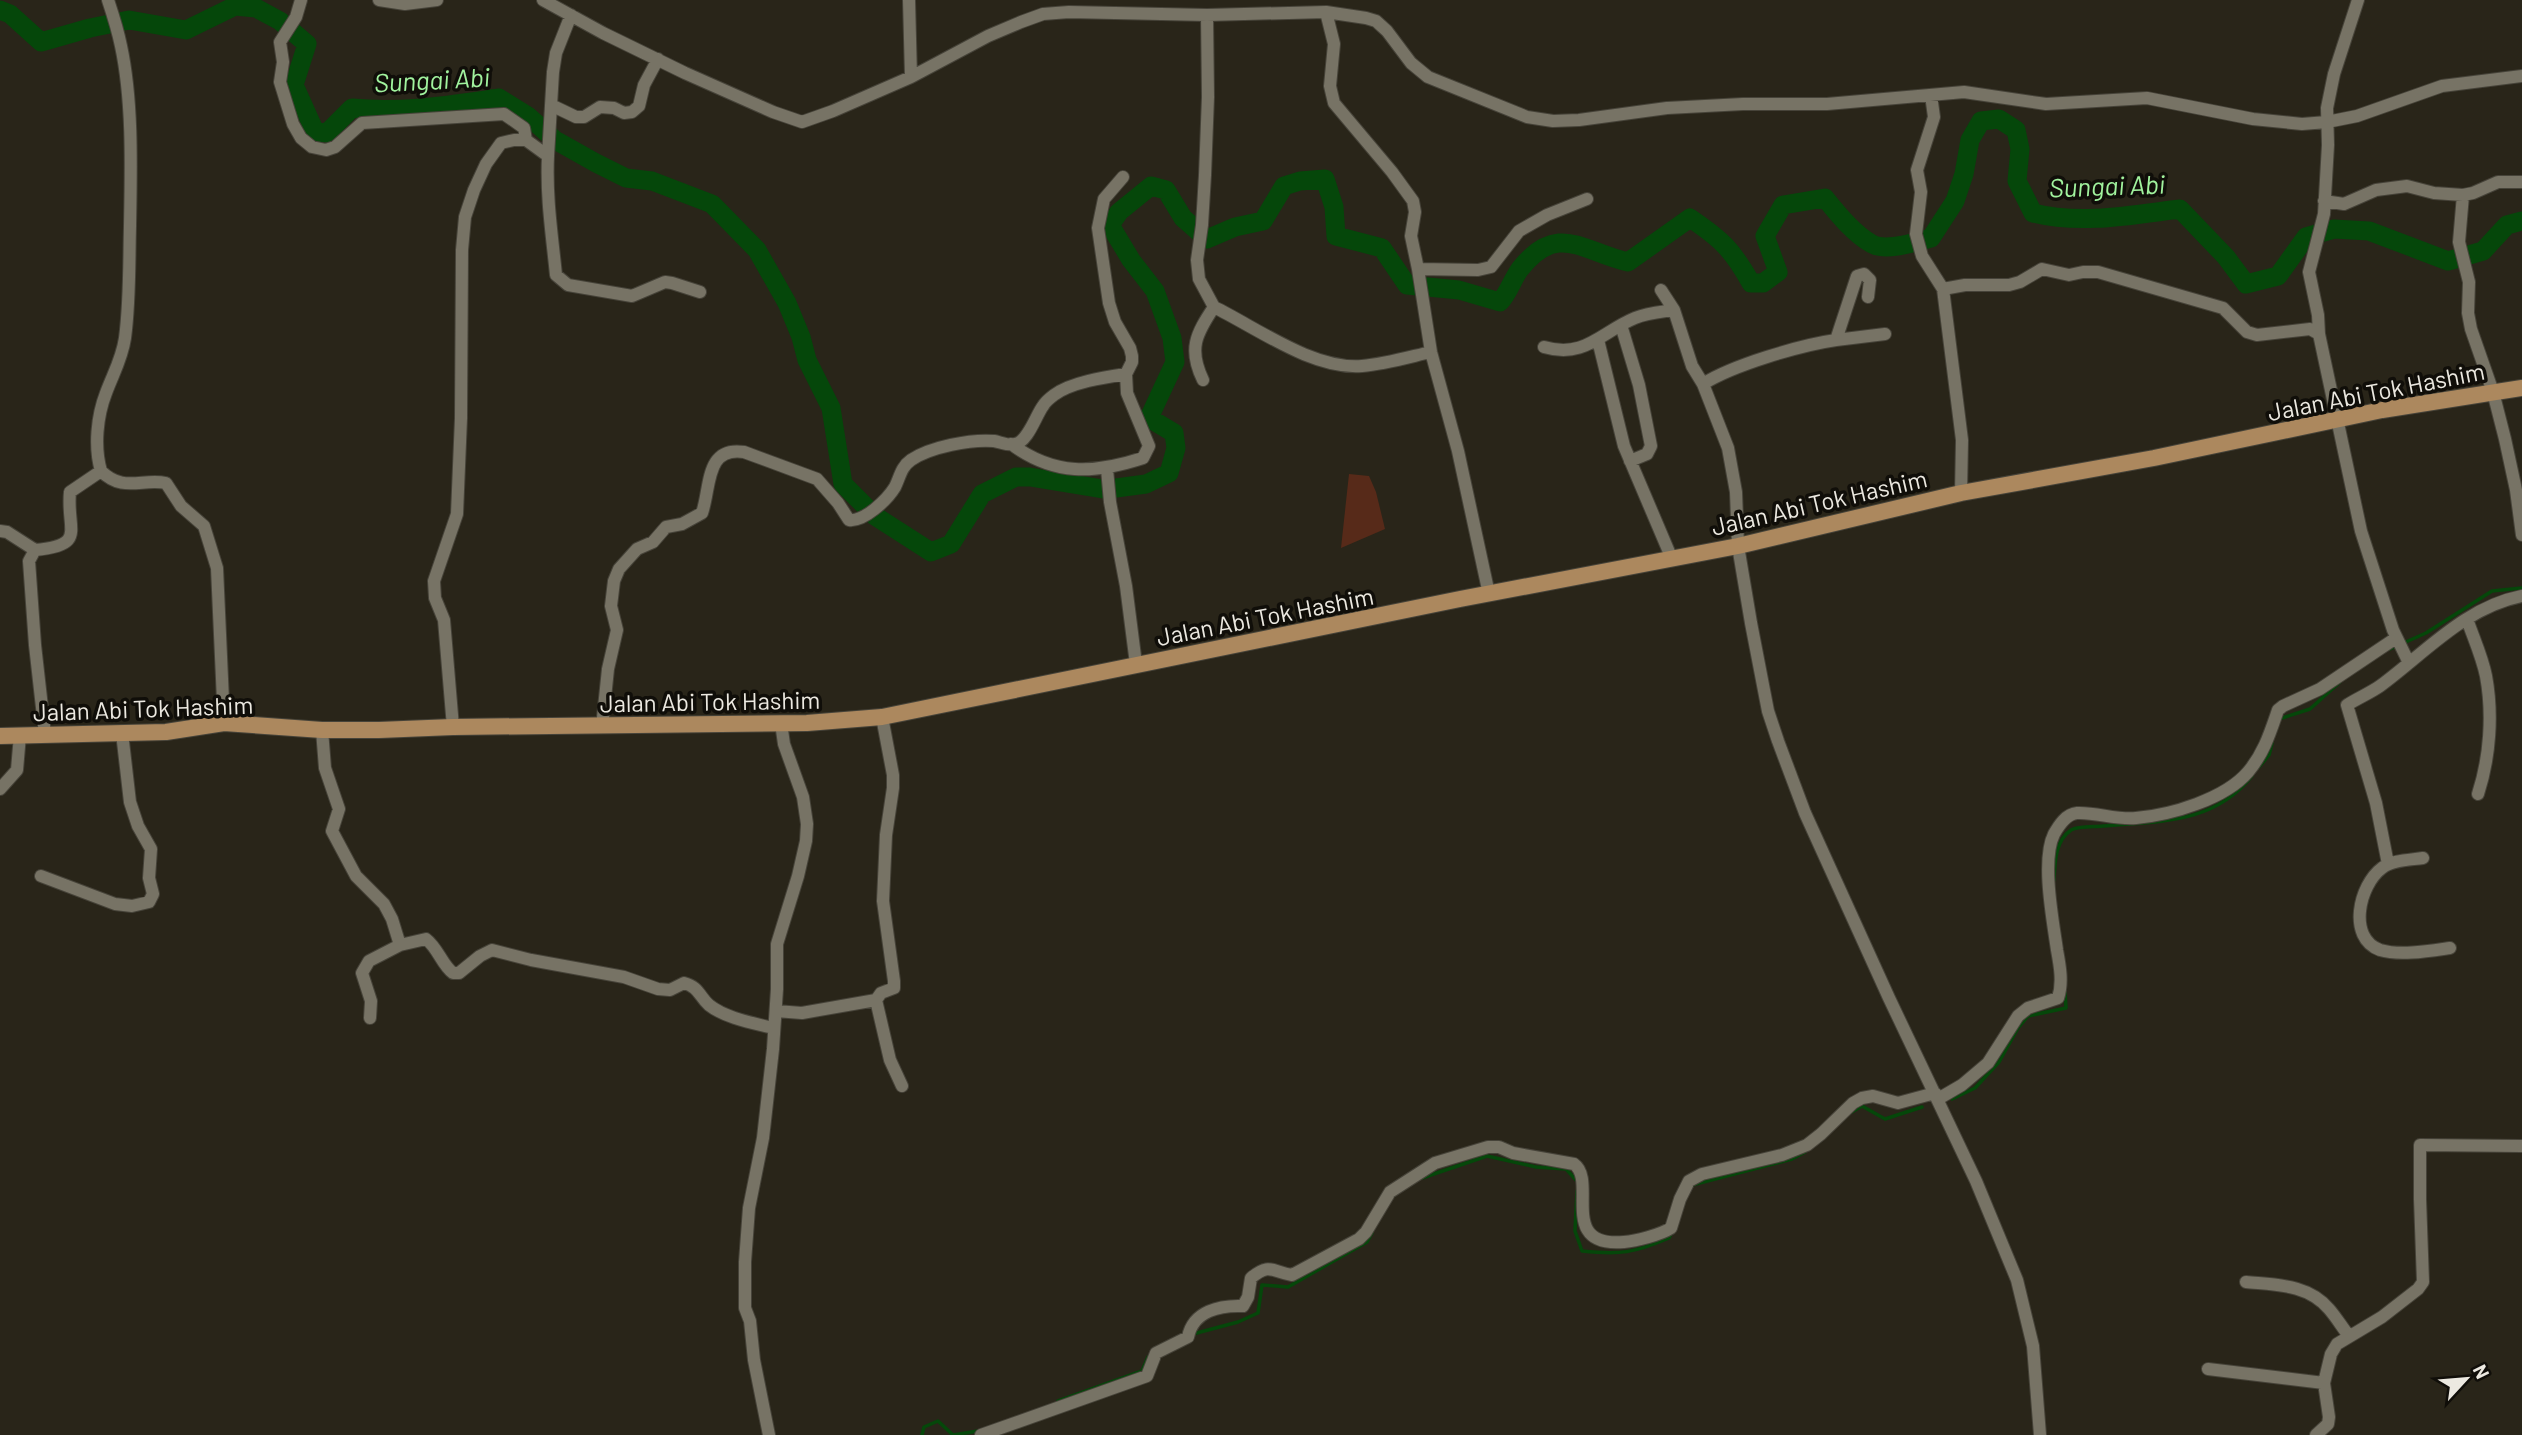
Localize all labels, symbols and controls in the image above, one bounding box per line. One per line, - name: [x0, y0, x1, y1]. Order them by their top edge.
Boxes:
- water label: Sungai Abi: [373, 60, 491, 98]
- water label: Sungai Abi: [2048, 167, 2166, 203]
- street label: Jalan Abi Tok Hashim: [2265, 356, 2487, 426]
- street label: Jalan Abi Tok Hashim: [1708, 463, 1930, 541]
- street label: Jalan Abi Tok Hashim: [1154, 581, 1376, 651]
- street label: Jalan Abi Tok Hashim: [600, 685, 820, 717]
- street label: Jalan Abi Tok Hashim: [32, 690, 254, 726]
- north arrow: [2431, 1344, 2501, 1414]
- text: N: [2469, 1361, 2495, 1382]

